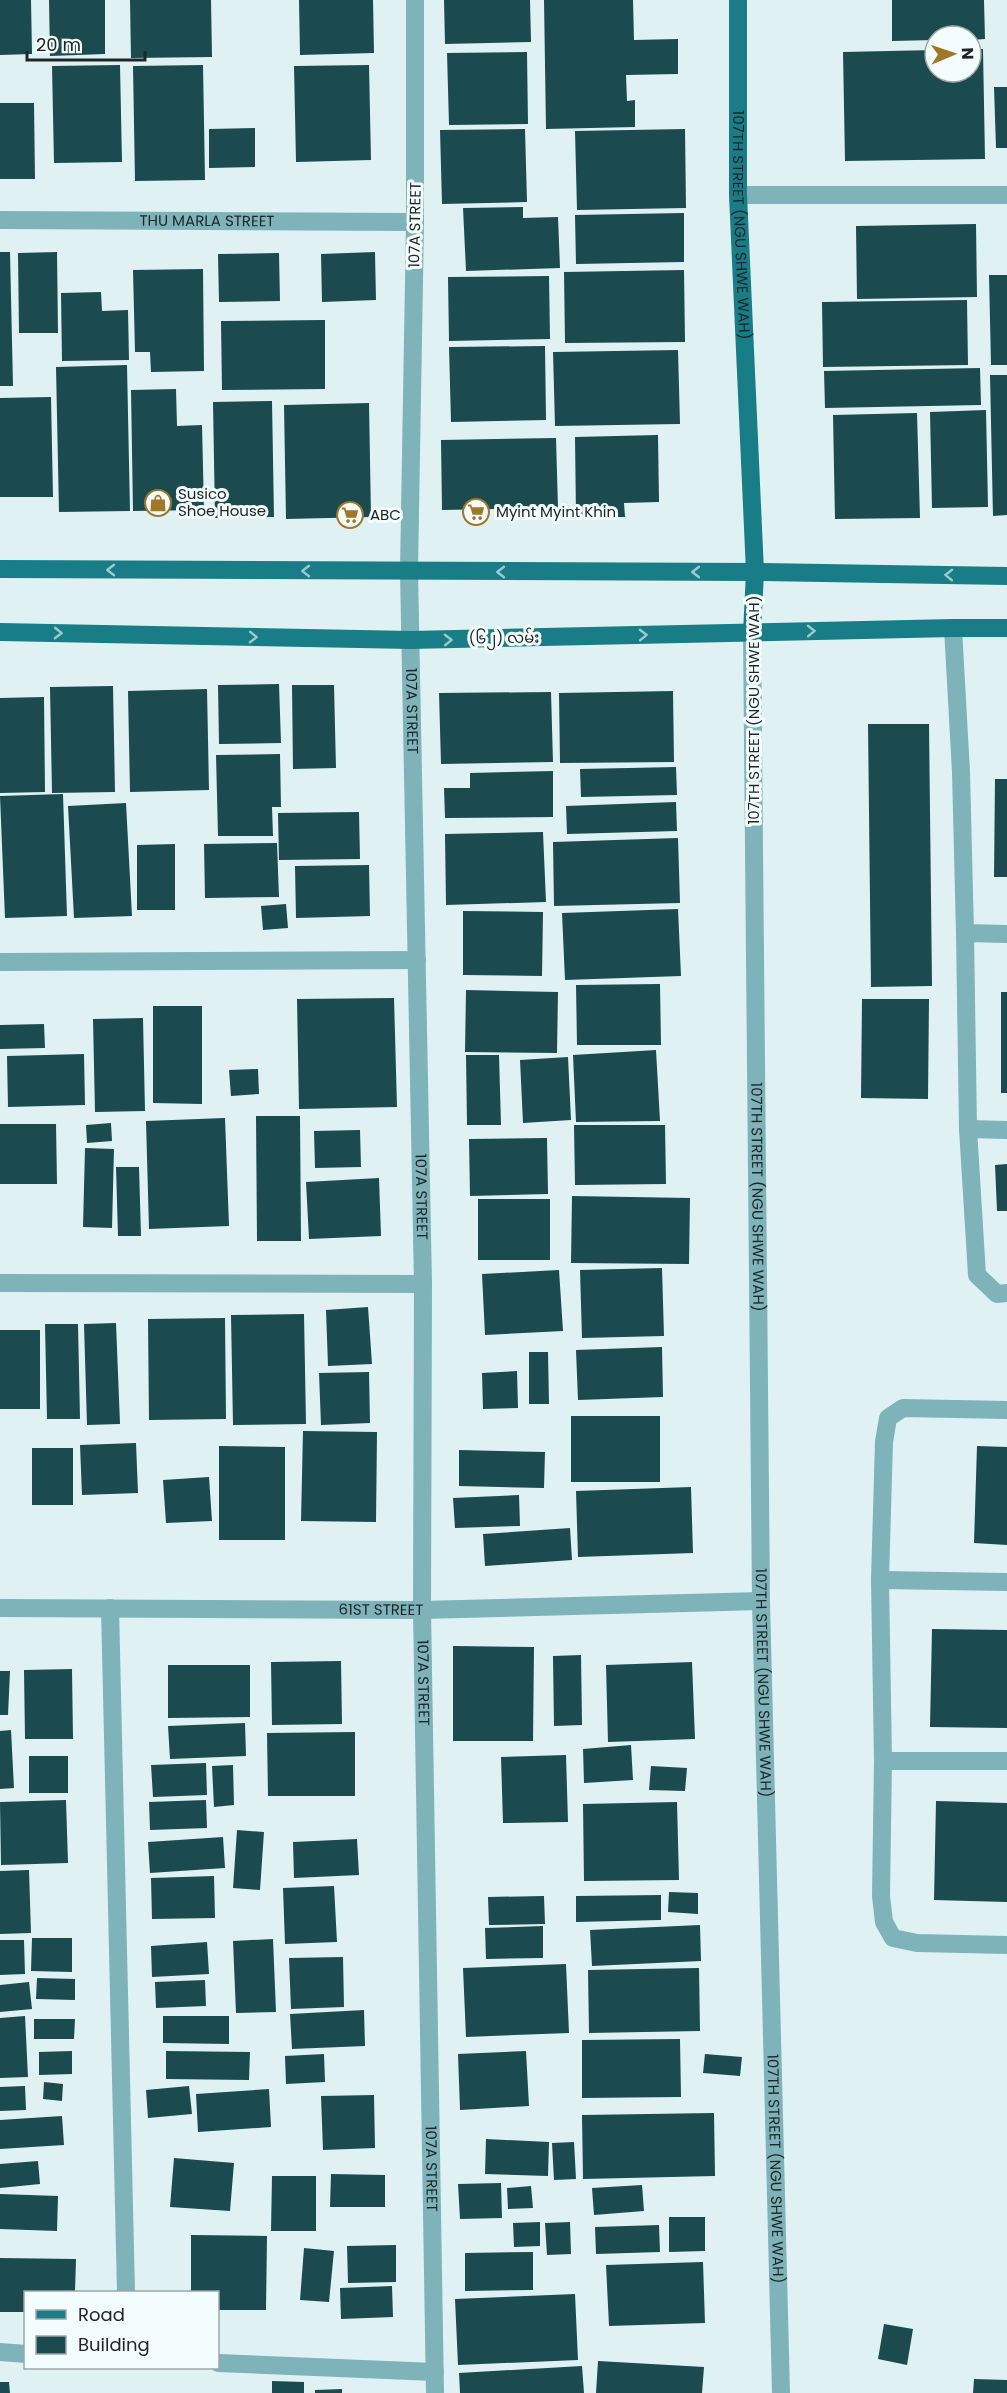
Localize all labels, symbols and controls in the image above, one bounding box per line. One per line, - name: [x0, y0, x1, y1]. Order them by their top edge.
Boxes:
- scale bar: [27, 24, 146, 62]
- north arrow: [923, 24, 983, 84]
- text: 20 m: [36, 32, 81, 57]
- text: N: [956, 47, 979, 60]
- street label: 107TH STREET (NGU SHWE WAH): [728, 110, 756, 340]
- street label: 107A STREET: [403, 182, 426, 268]
- street label: THU MARLA STREET: [139, 210, 275, 231]
- place label: Susico Shoe House: [178, 483, 266, 521]
- shop icon: Susico Shoe House: [143, 488, 173, 518]
- supermarket icon: Myint Myint Khin: [461, 497, 491, 527]
- supermarket icon: ABC: [335, 500, 365, 530]
- place label: Myint Myint Khin: [496, 501, 616, 522]
- place label: ABC: [370, 504, 401, 525]
- one-way arrow: [107, 564, 116, 576]
- one-way arrow: [302, 565, 311, 577]
- one-way arrow: [497, 566, 506, 578]
- one-way arrow: [692, 566, 701, 578]
- one-way arrow: [944, 569, 953, 582]
- street label: 107TH STREET (NGU SHWE WAH): [743, 595, 764, 825]
- one-way arrow: [806, 625, 815, 637]
- street label: (၆၂) လမ်း: [468, 626, 540, 651]
- one-way arrow: [54, 627, 63, 640]
- one-way arrow: [639, 629, 648, 641]
- one-way arrow: [249, 631, 258, 643]
- one-way arrow: [444, 633, 453, 646]
- street label: 107A STREET: [401, 668, 424, 754]
- street label: 107TH STREET (NGU SHWE WAH): [746, 1082, 769, 1312]
- street label: 107A STREET: [410, 1154, 433, 1240]
- street label: 107TH STREET (NGU SHWE WAH): [751, 1568, 777, 1798]
- street label: 61ST STREET: [339, 1599, 423, 1620]
- street label: 107A STREET: [412, 1640, 435, 1726]
- street label: 107TH STREET (NGU SHWE WAH): [762, 2054, 789, 2284]
- street label: 107A STREET: [421, 2125, 443, 2212]
- legend: [24, 2291, 219, 2369]
- text: Road: [78, 2302, 125, 2327]
- text: Building: [78, 2332, 150, 2357]

